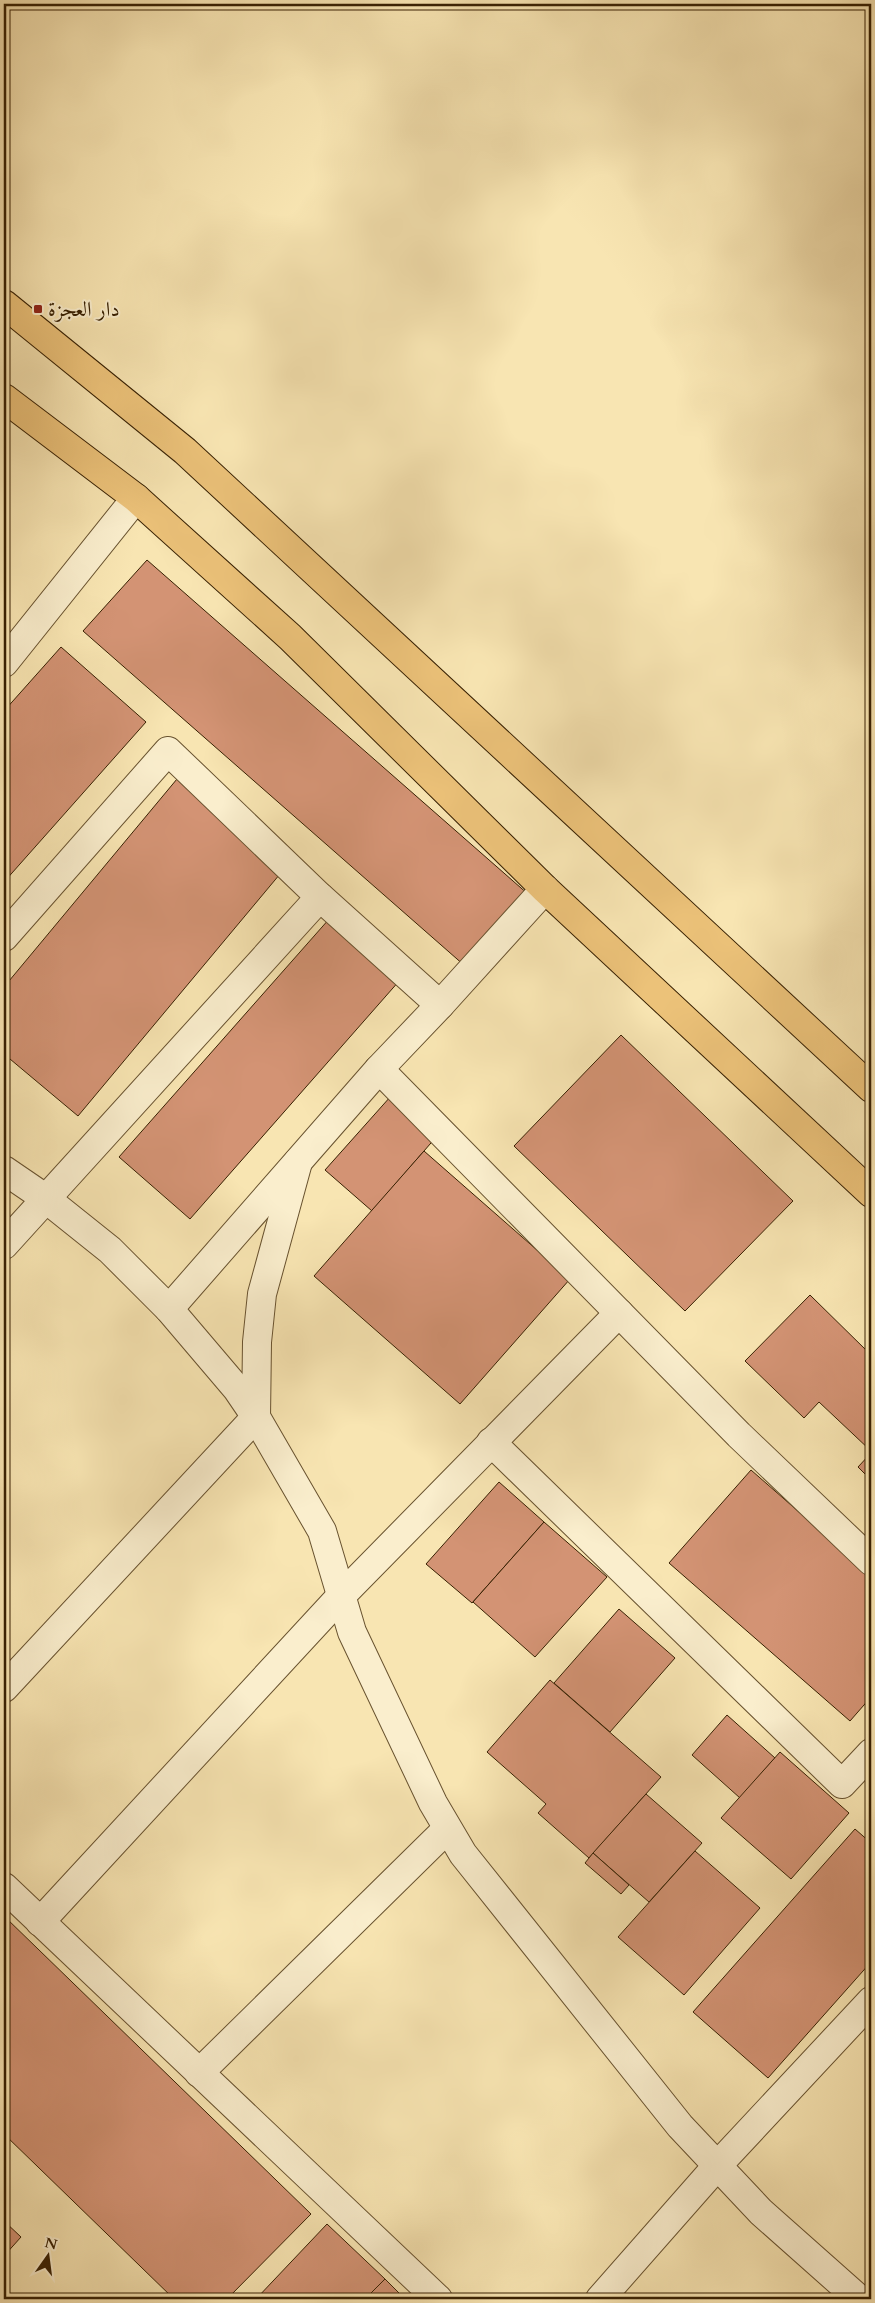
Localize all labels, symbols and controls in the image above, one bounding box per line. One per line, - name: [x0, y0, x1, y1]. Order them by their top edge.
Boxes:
- place label: دار العجزة: [48, 295, 120, 324]
- marker: دار العجزة: [32, 303, 44, 315]
- north arrow: [22, 2230, 72, 2280]
- text: N: [43, 2233, 59, 2255]

